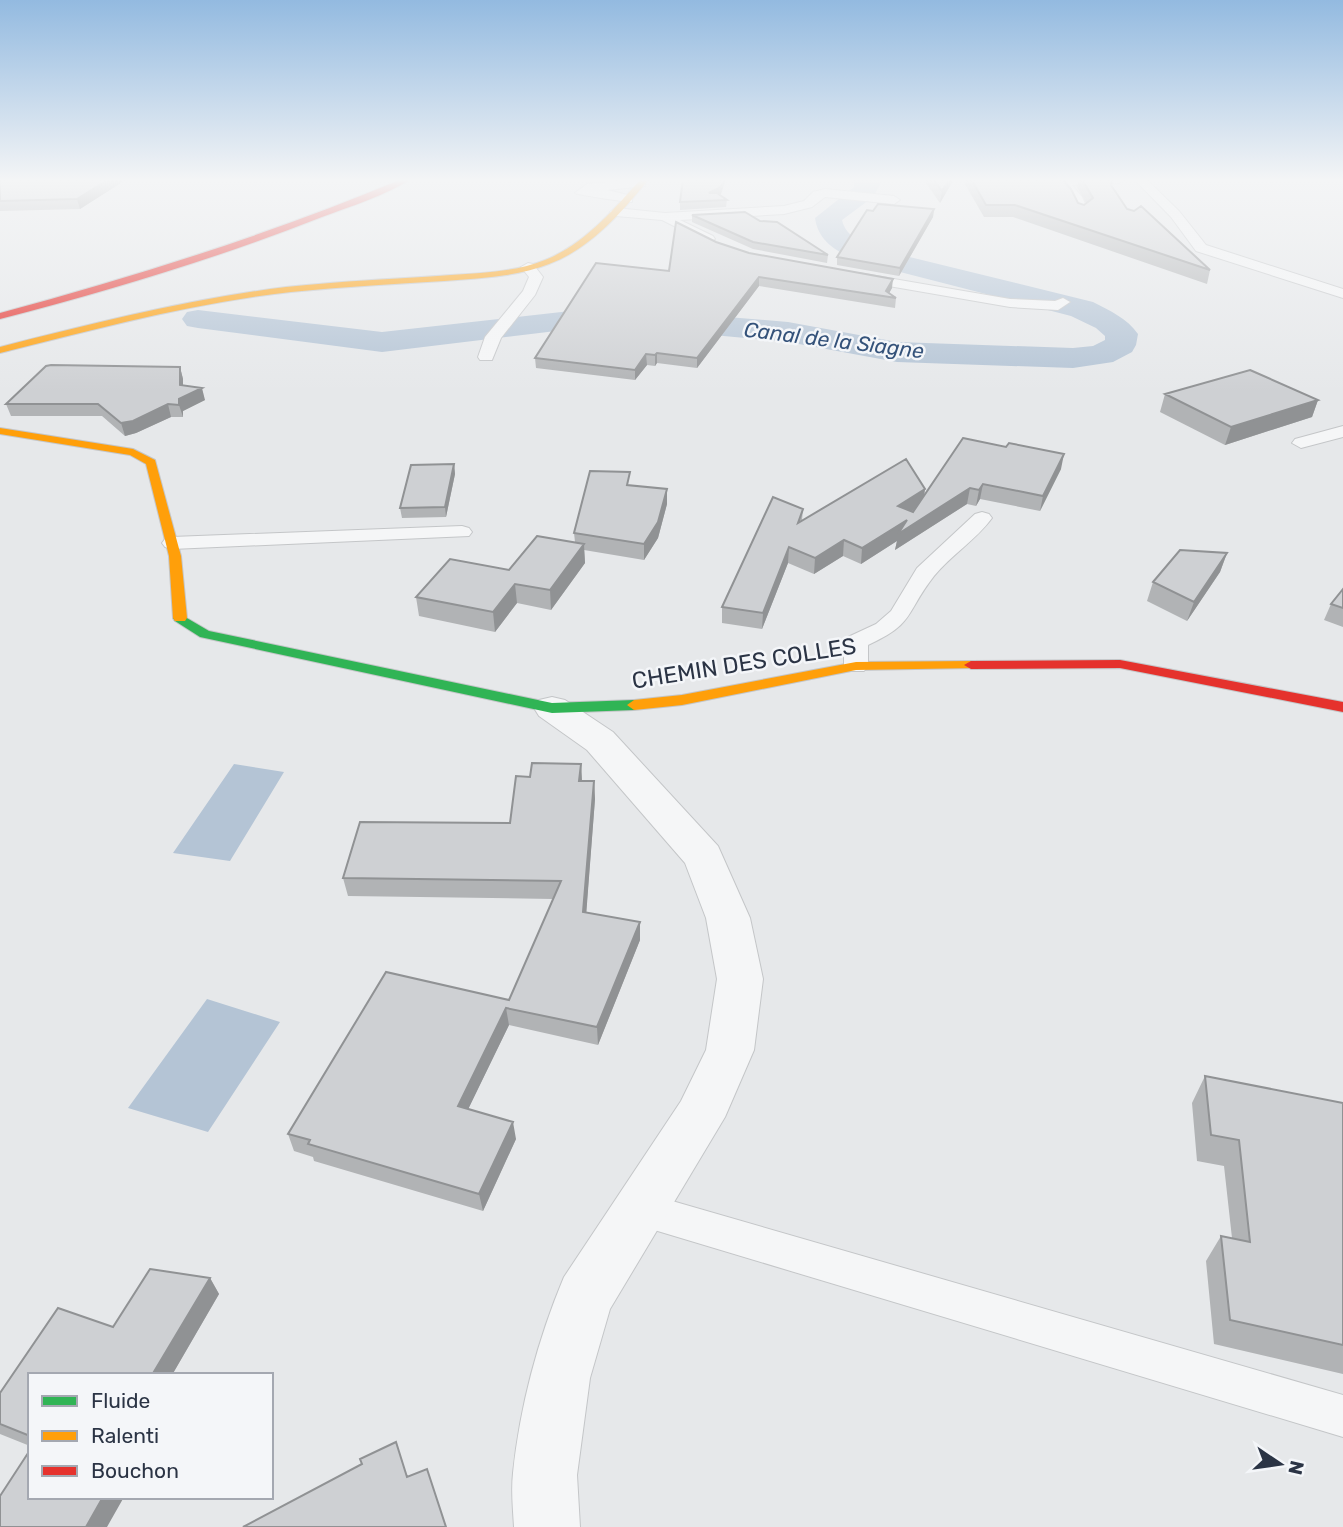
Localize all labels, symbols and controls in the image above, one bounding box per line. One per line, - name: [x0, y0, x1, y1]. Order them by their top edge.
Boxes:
- water label: Canal de la Siagne: [743, 317, 926, 363]
- street label: CHEMIN DES COLLES: [630, 631, 858, 695]
- legend: [28, 1373, 273, 1499]
- text: Fluide: [91, 1388, 150, 1413]
- text: Ralenti: [91, 1423, 159, 1448]
- north arrow: [1245, 1429, 1315, 1499]
- text: Bouchon: [91, 1458, 179, 1483]
- text: N: [1283, 1458, 1309, 1477]

